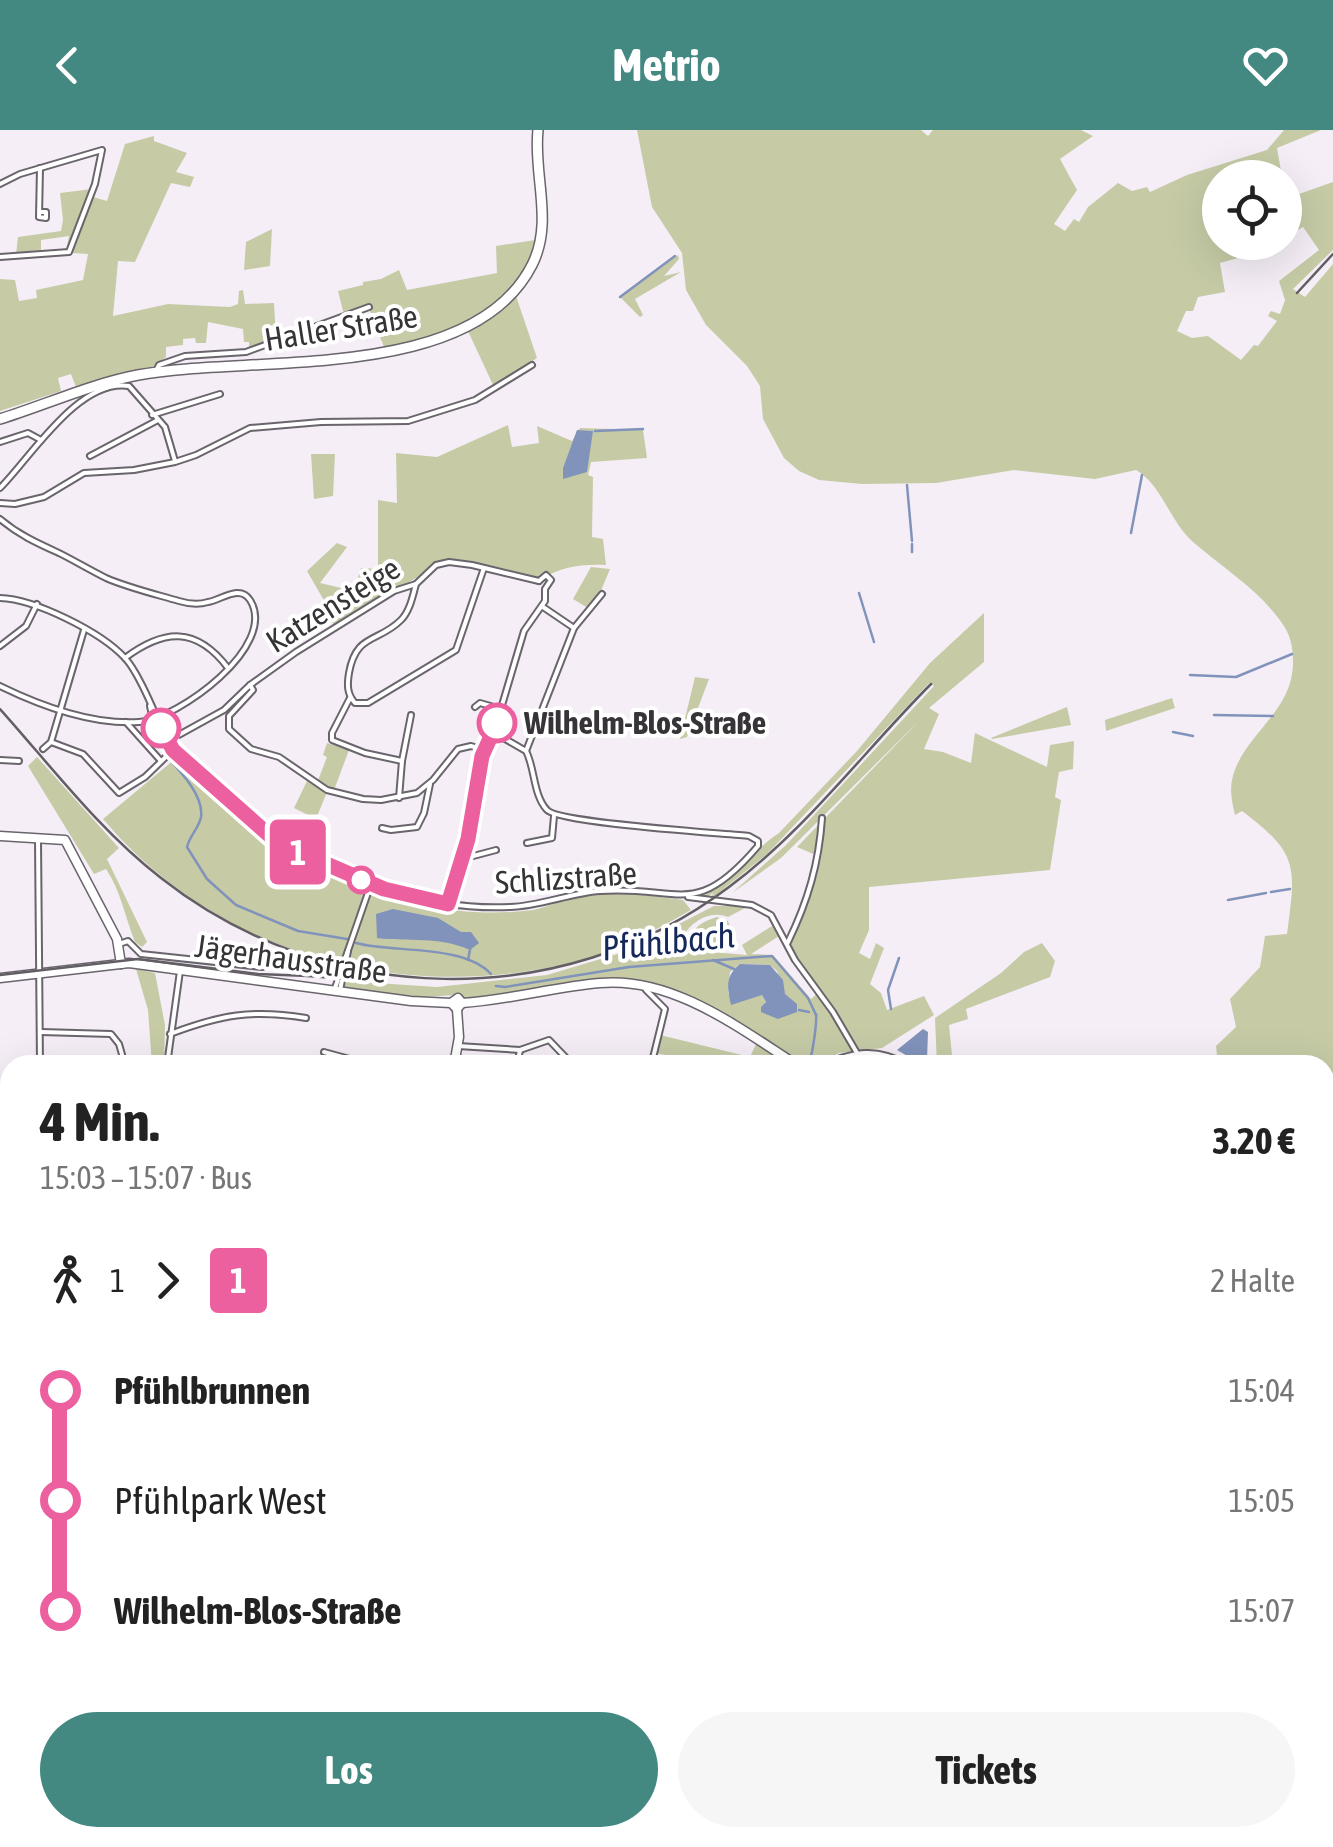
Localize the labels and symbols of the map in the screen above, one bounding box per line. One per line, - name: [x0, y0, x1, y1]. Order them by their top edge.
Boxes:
- street label: Haller Straße: [262, 297, 420, 358]
- street label: Katzensteige: [259, 549, 406, 660]
- marker: Wilhelm-Blos-Straße: [478, 704, 516, 742]
- place label: Wilhelm-Blos-Straße: [523, 704, 766, 741]
- unlabelled marker: [142, 709, 180, 747]
- line badge: 1: [266, 820, 330, 884]
- street label: Schlizstraße: [494, 854, 638, 901]
- unlabelled marker: [348, 867, 374, 893]
- water label: Pfühlbach: [600, 914, 736, 968]
- street label: Jägerhausstraße: [193, 927, 389, 990]

